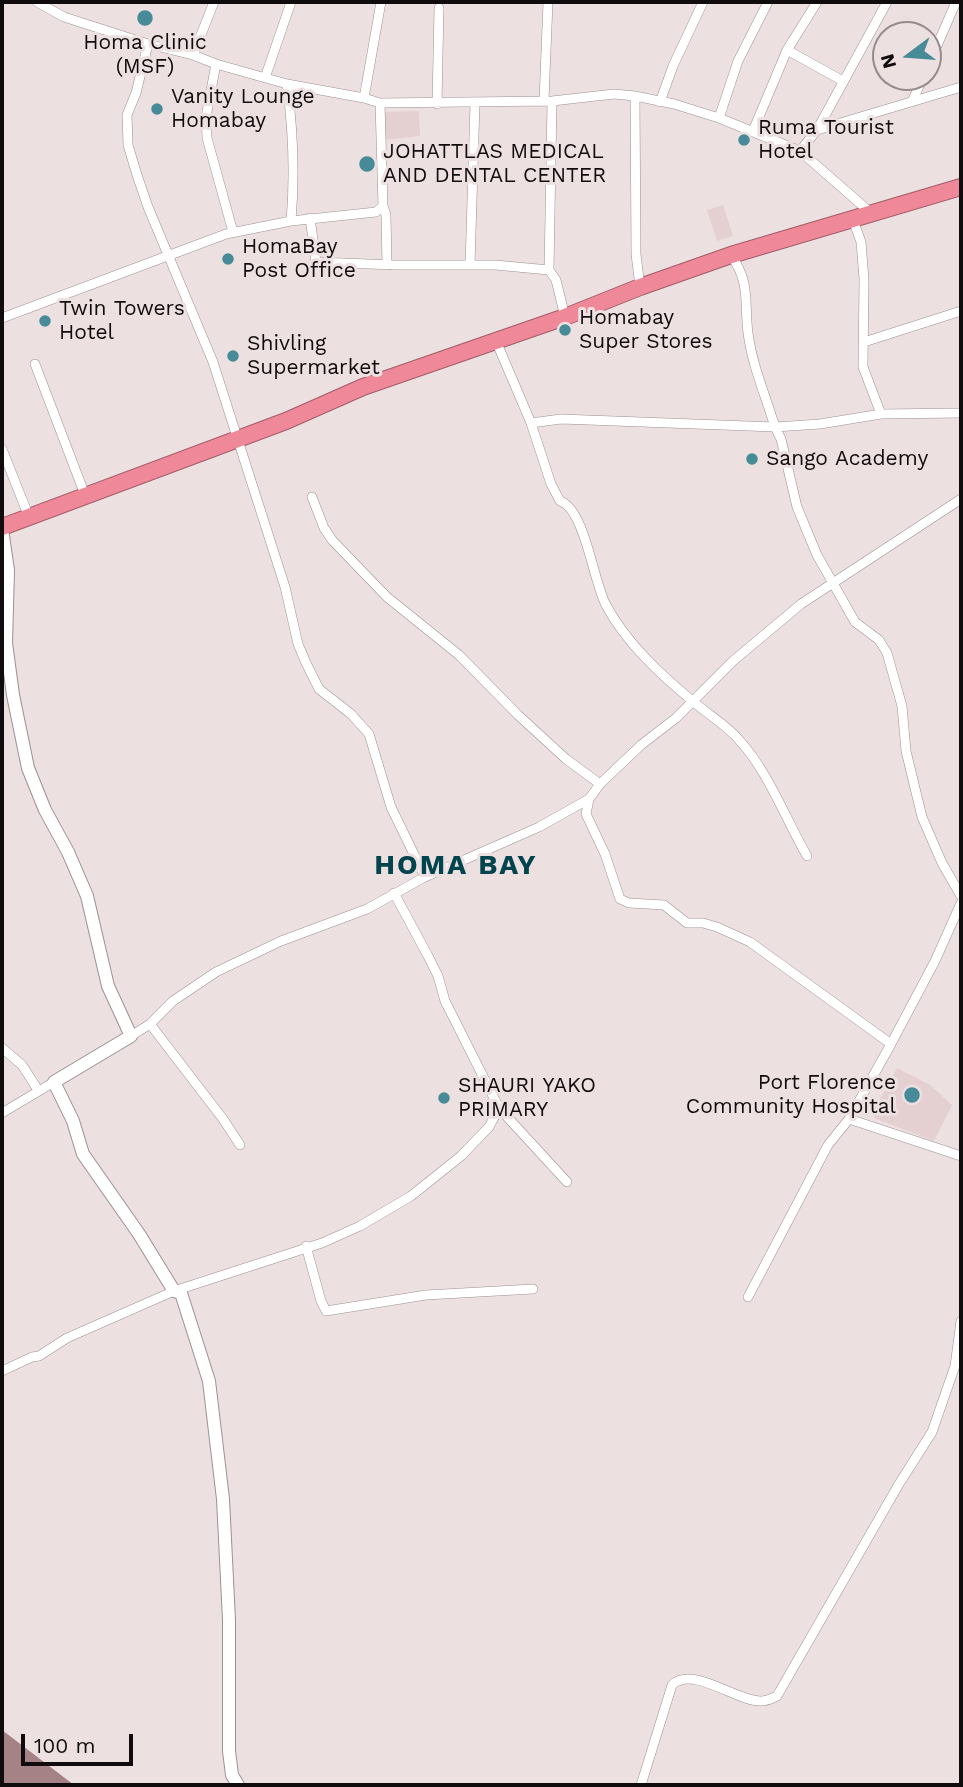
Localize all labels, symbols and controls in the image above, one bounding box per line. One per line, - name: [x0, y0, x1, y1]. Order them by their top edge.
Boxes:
- marker: Homa Clinic (MSF): [135, 8, 155, 28]
- north arrow: [872, 21, 942, 91]
- place label: Homa Clinic (MSF): [83, 30, 207, 80]
- text: N: [875, 51, 901, 71]
- place label: Vanity Lounge Homabay: [171, 84, 315, 134]
- marker: Vanity Lounge Homabay: [149, 101, 165, 117]
- place label: Ruma Tourist Hotel: [758, 115, 894, 165]
- marker: Ruma Tourist Hotel: [736, 132, 752, 148]
- place label: JOHATTLAS MEDICAL AND DENTAL CENTER: [383, 139, 606, 189]
- marker: JOHATTLAS MEDICAL AND DENTAL CENTER: [357, 154, 377, 174]
- place label: HomaBay Post Office: [242, 234, 356, 284]
- marker: HomaBay Post Office: [220, 251, 236, 267]
- place label: Twin Towers Hotel: [59, 296, 185, 346]
- place label: Homabay Super Stores: [579, 305, 713, 355]
- marker: Twin Towers Hotel: [37, 313, 53, 329]
- marker: Homabay Super Stores: [557, 322, 573, 338]
- place label: Shivling Supermarket: [247, 331, 380, 381]
- marker: Shivling Supermarket: [225, 348, 241, 364]
- place label: Sango Academy: [766, 446, 928, 472]
- marker: Sango Academy: [744, 451, 760, 467]
- district label: HOMA BAY: [375, 849, 537, 883]
- place label: Port Florence Community Hospital: [686, 1070, 896, 1120]
- place label: SHAURI YAKO PRIMARY: [458, 1073, 596, 1123]
- marker: Port Florence Community Hospital: [902, 1085, 922, 1105]
- marker: SHAURI YAKO PRIMARY: [436, 1090, 452, 1106]
- scale bar: [24, 1720, 136, 1764]
- text: 100 m: [34, 1733, 96, 1758]

